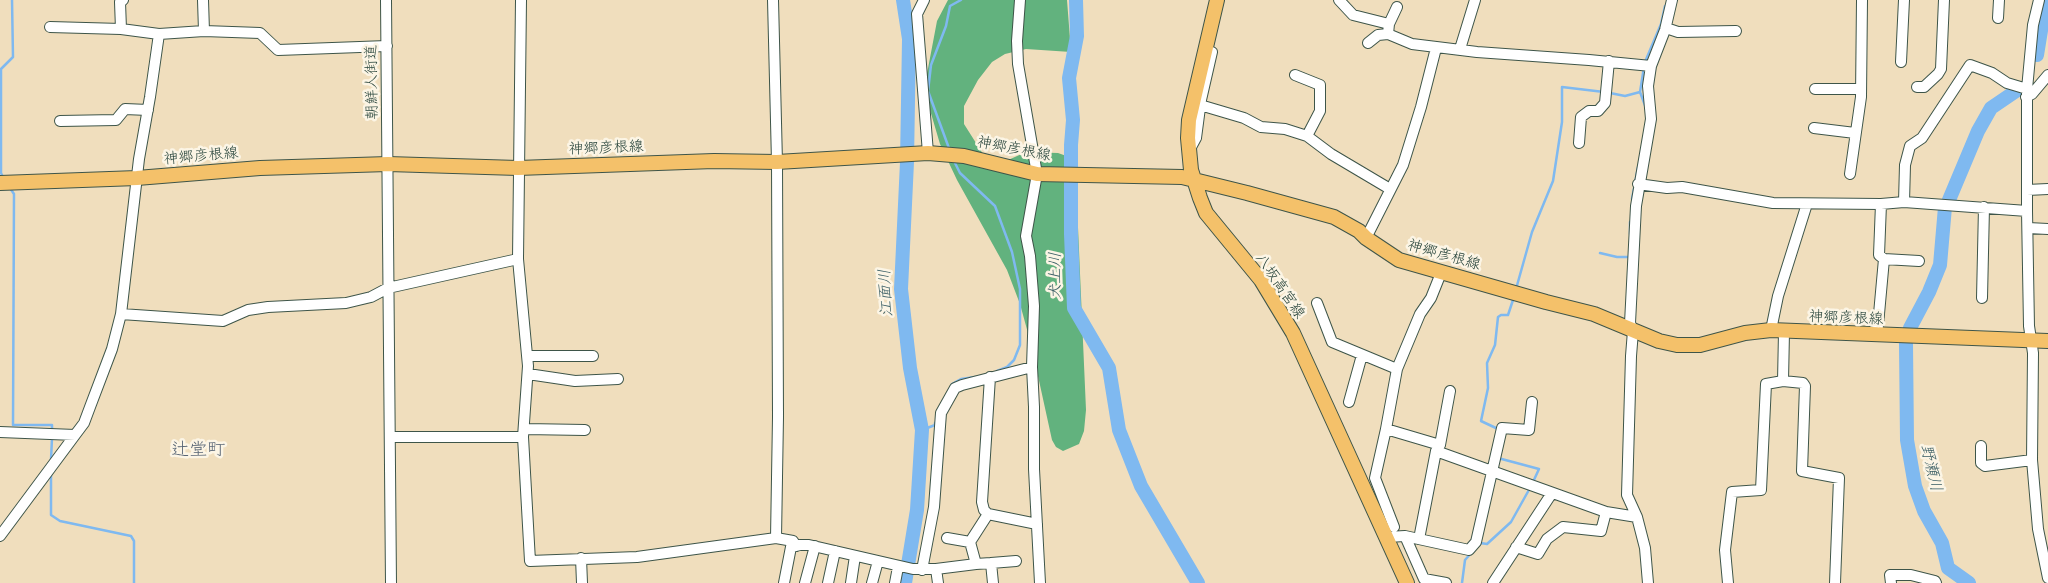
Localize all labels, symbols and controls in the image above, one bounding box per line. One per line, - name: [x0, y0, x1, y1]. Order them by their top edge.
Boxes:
- street label: 朝鮮人街道: [362, 44, 382, 120]
- street label: 神郷彦根線: [975, 133, 1053, 165]
- street label: 神郷彦根線: [568, 138, 644, 158]
- street label: 神郷彦根線: [163, 144, 239, 168]
- street label: 神郷彦根線: [1405, 236, 1483, 274]
- street label: 八坂高宮線: [1252, 250, 1308, 322]
- water label: 犬上川: [1046, 252, 1066, 300]
- water label: 江面川: [875, 269, 897, 317]
- street label: 神郷彦根線: [1808, 308, 1884, 328]
- district label: 辻堂町: [171, 439, 225, 461]
- water label: 野瀬川: [1916, 442, 1946, 494]

